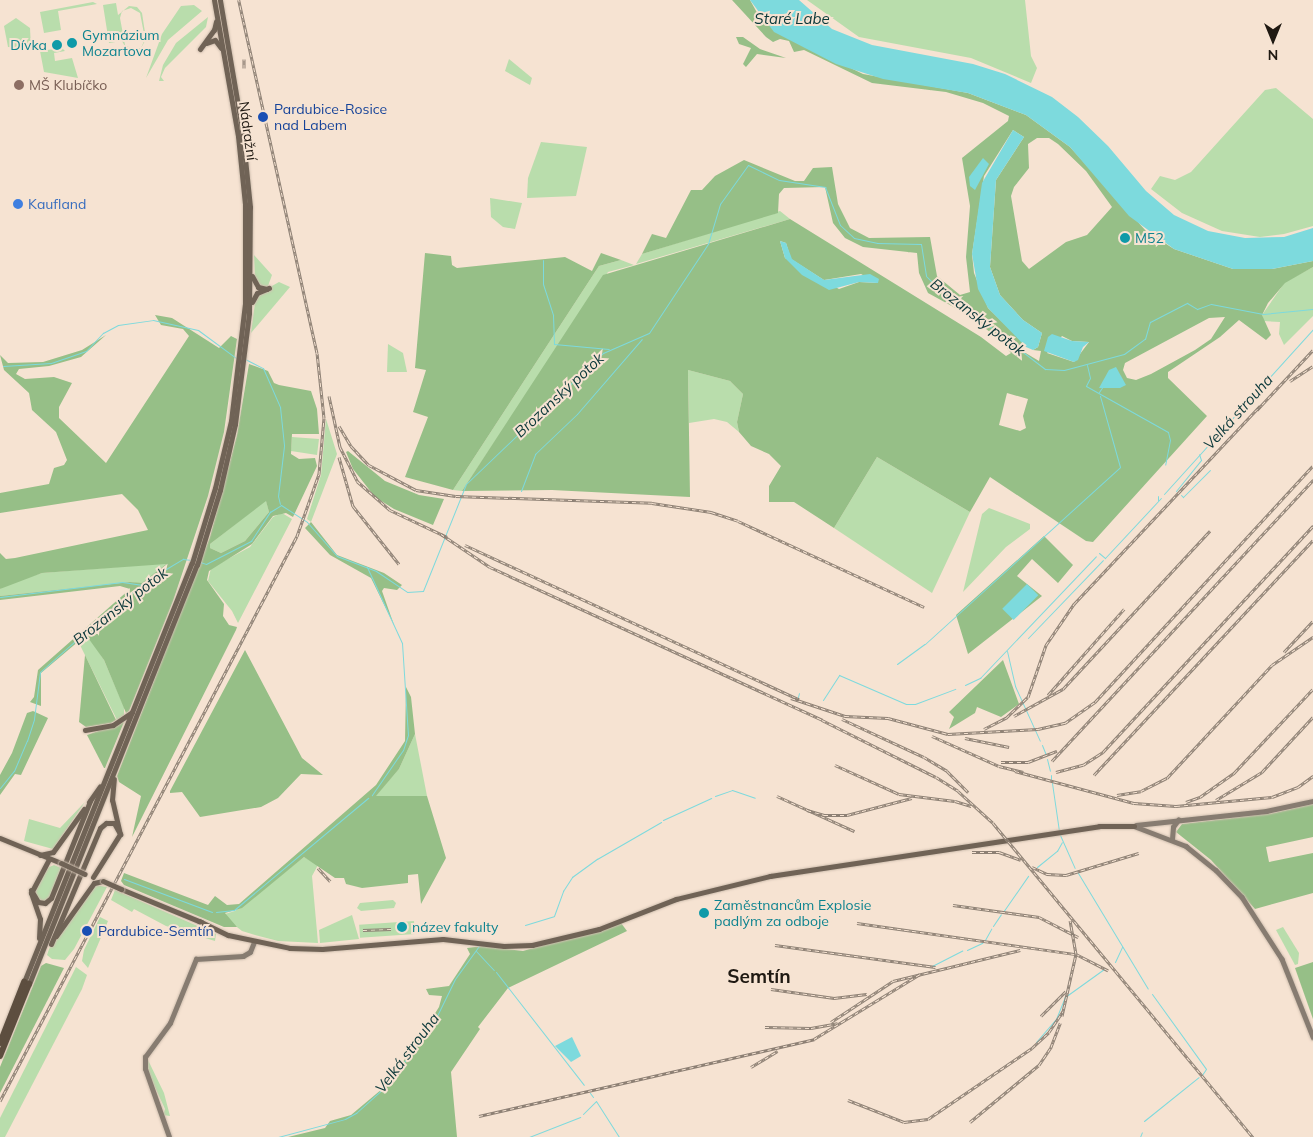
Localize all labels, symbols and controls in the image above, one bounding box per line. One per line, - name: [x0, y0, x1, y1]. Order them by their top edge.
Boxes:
- water label: Staré Labe: [754, 10, 830, 28]
- north arrow: [1248, 15, 1298, 65]
- place label: Gymnázium Mozartova: [82, 27, 160, 59]
- place label: Dívka: [10, 37, 47, 53]
- marker: Gymnázium Mozartova: [66, 37, 78, 49]
- marker: Dívka: [51, 39, 63, 51]
- text: N: [1268, 46, 1278, 64]
- place label: MŠ Klubíčko: [29, 77, 107, 93]
- marker: MŠ Klubíčko: [13, 79, 25, 91]
- street label: Nádražní: [236, 100, 260, 162]
- place label: Pardubice-Rosice nad Labem: [274, 101, 387, 134]
- marker: Pardubice-Rosice nad Labem: [256, 110, 270, 124]
- place label: Kaufland: [28, 196, 86, 212]
- marker: Kaufland: [12, 198, 24, 210]
- place label: M52: [1135, 230, 1164, 246]
- marker: M52: [1119, 232, 1131, 244]
- water label: Brozanský potok: [927, 274, 1029, 360]
- water label: Brozanský potok: [511, 349, 607, 441]
- water label: Velká strouha: [1200, 371, 1276, 453]
- water label: Brozanský potok: [69, 563, 171, 649]
- place label: Zaměstnancům Explosie padlým za odboje: [714, 897, 871, 930]
- marker: Zaměstnancům Explosie padlým za odboje: [698, 907, 710, 919]
- place label: název fakulty: [412, 919, 498, 935]
- marker: název fakulty: [396, 921, 408, 933]
- place label: Pardubice-Semtín: [98, 923, 214, 939]
- marker: Pardubice-Semtín: [80, 924, 94, 938]
- district label: Semtín: [727, 966, 791, 988]
- water label: Velká strouha: [371, 1010, 443, 1096]

